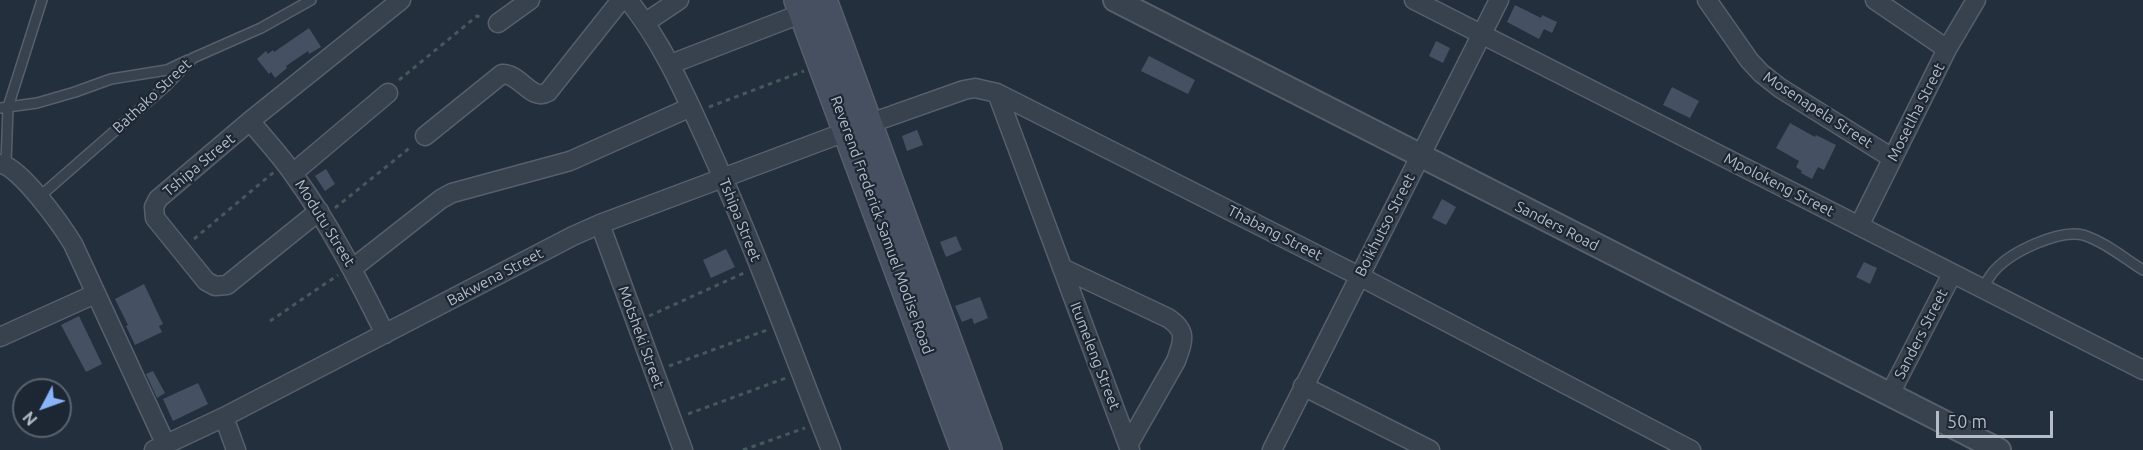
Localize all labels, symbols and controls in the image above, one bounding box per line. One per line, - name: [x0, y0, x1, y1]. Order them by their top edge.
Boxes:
- street label: Bathako Street: [109, 55, 195, 137]
- street label: Mosetlha Street: [1883, 60, 1949, 164]
- street label: Mosenapela Street: [1760, 68, 1876, 152]
- street label: Reverend Frederick Samuel Modise Road: [827, 93, 937, 357]
- street label: Tshipa Street: [159, 130, 239, 200]
- street label: Mpolokeng Street: [1721, 149, 1837, 221]
- street label: Boikhutso Street: [1351, 171, 1419, 279]
- street label: Modutu Street: [291, 176, 359, 270]
- street label: Tshipa Street: [715, 176, 765, 264]
- street label: Sanders Road: [1512, 197, 1602, 255]
- street label: Thabang Street: [1225, 201, 1325, 265]
- street label: Bakwena Street: [444, 244, 546, 310]
- street label: Motsheki Street: [614, 283, 668, 391]
- street label: Sanders Street: [1891, 286, 1951, 382]
- street label: Itumeleng Street: [1066, 299, 1124, 413]
- north arrow: [12, 378, 72, 438]
- scale bar: [1939, 399, 2056, 437]
- text: N: [19, 408, 41, 429]
- text: 50 m: [1947, 411, 1987, 431]

